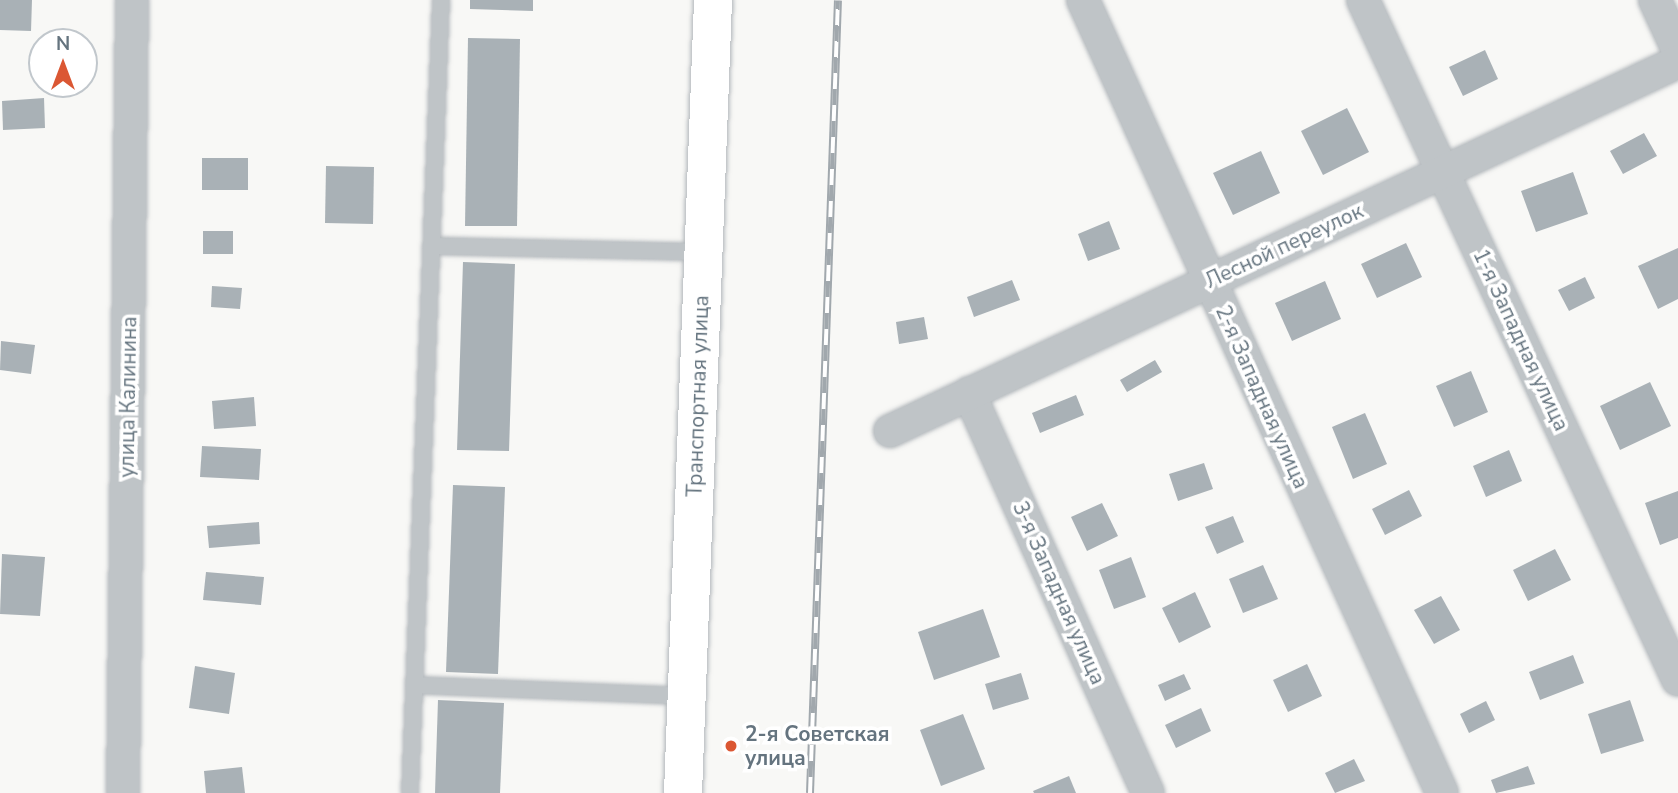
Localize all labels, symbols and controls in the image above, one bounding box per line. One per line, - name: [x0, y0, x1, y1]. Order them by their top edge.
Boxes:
- north arrow: [28, 28, 98, 98]
- text: N: [56, 31, 70, 57]
- street label: Лесной переулок: [1201, 198, 1367, 294]
- street label: 1-я Западная улица: [1468, 245, 1574, 435]
- street label: Транспортная улица: [682, 295, 714, 497]
- street label: 2-я Западная улица: [1210, 301, 1314, 493]
- street label: улица Калинина: [114, 316, 142, 478]
- street label: 3-я Западная улица: [1007, 497, 1111, 689]
- place label: 2-я Советская улица: [745, 721, 890, 771]
- marker: 2-я Советская улица: [723, 738, 739, 754]

